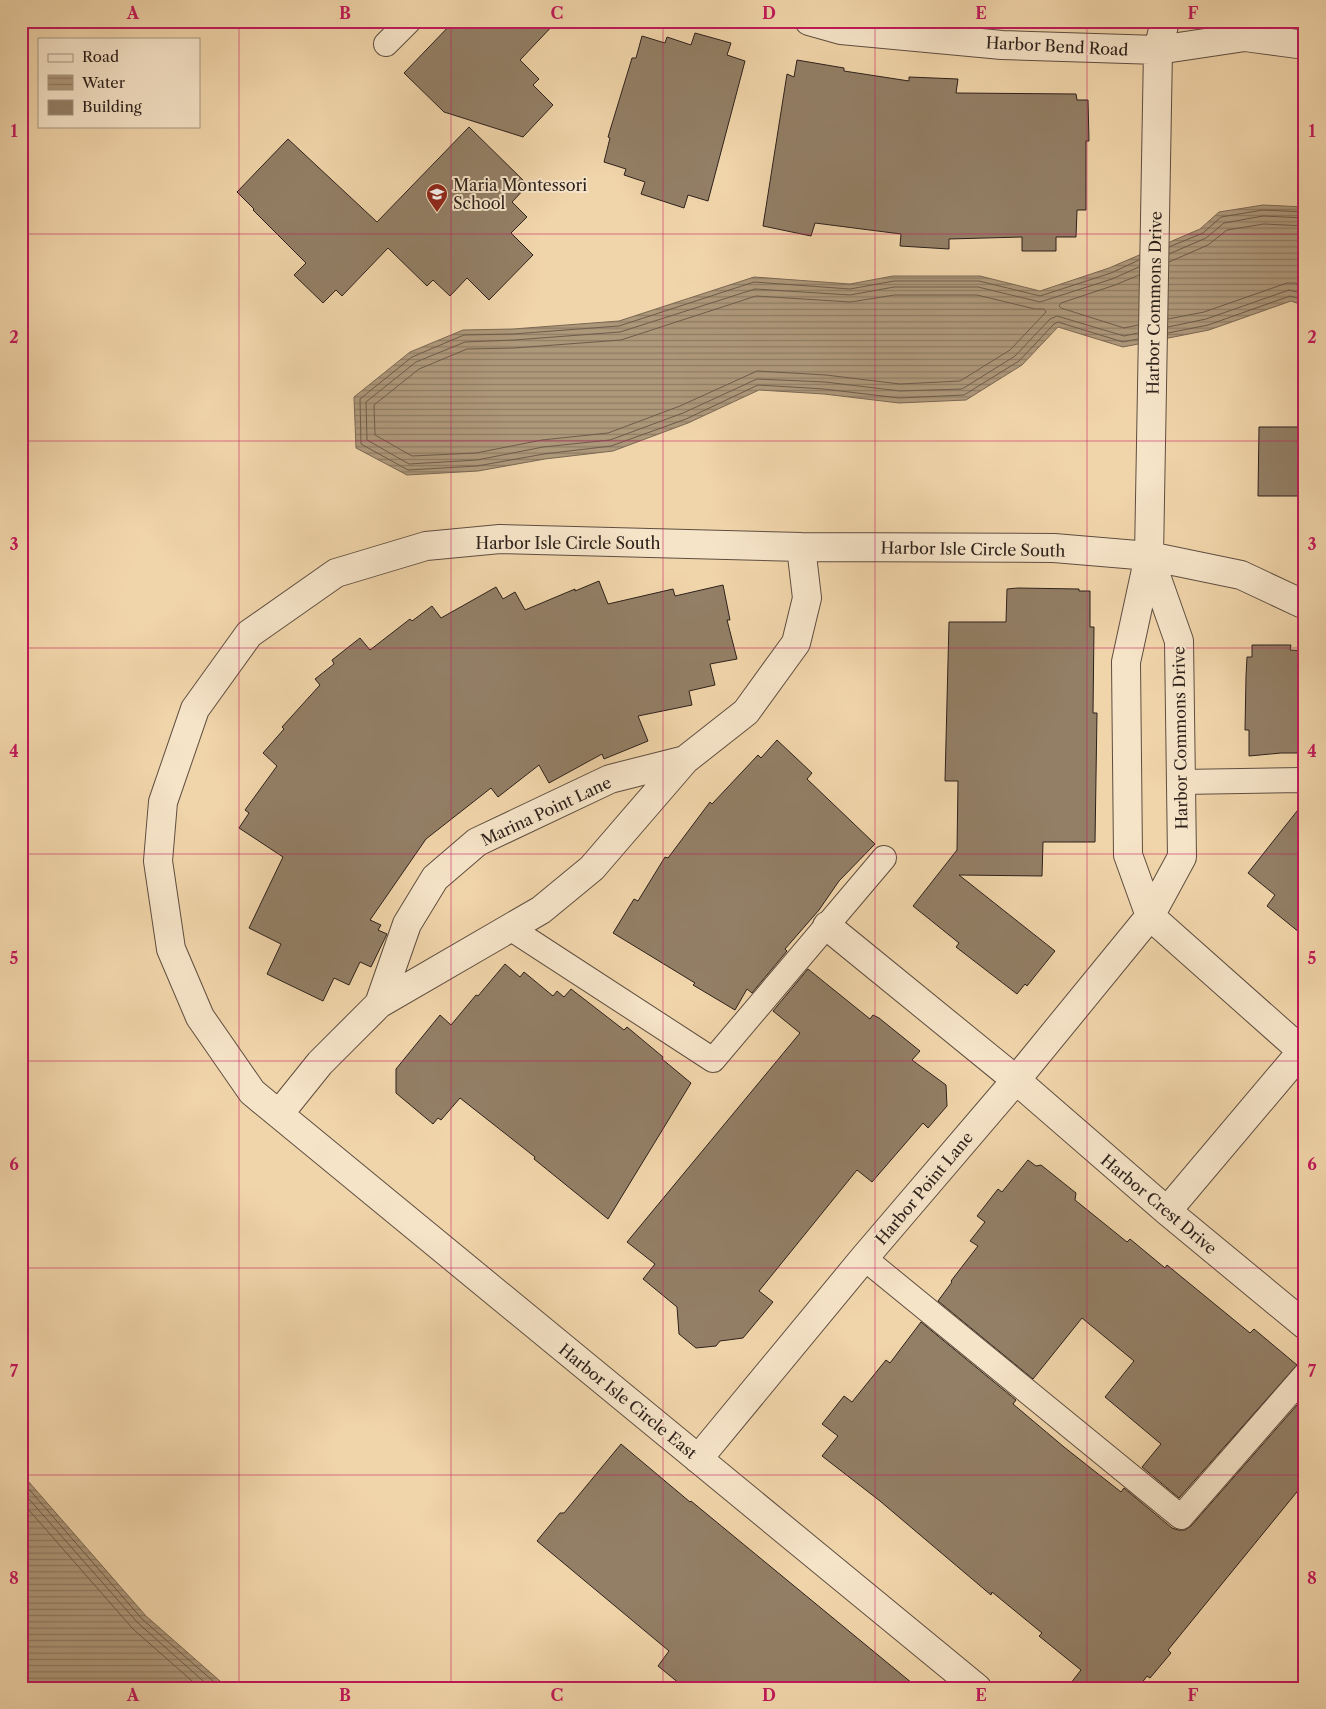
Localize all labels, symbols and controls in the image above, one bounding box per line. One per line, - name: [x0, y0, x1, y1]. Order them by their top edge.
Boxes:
- text: A: [126, 3, 140, 23]
- text: B: [339, 3, 351, 23]
- text: C: [551, 3, 563, 23]
- text: D: [762, 3, 776, 23]
- text: E: [975, 3, 987, 23]
- text: F: [1188, 3, 1199, 23]
- street label: Harbor Bend Road: [985, 32, 1129, 60]
- legend: [38, 38, 200, 128]
- text: Road: [82, 47, 119, 66]
- text: Water: [81, 73, 126, 92]
- text: Building: [82, 97, 142, 116]
- text: 1: [10, 121, 18, 141]
- text: 1: [1308, 121, 1316, 141]
- place label: Maria Montessori School: [453, 175, 587, 213]
- school or university icon: Maria Montessori School: [425, 182, 449, 213]
- street label: Harbor Commons Drive: [1142, 211, 1166, 395]
- text: 2: [9, 327, 19, 347]
- text: 2: [1307, 327, 1317, 347]
- street label: Harbor Isle Circle South: [476, 533, 660, 553]
- text: 3: [9, 534, 19, 554]
- text: 3: [1307, 534, 1317, 554]
- street label: Harbor Isle Circle South: [880, 537, 1066, 561]
- street label: Harbor Commons Drive: [1168, 646, 1192, 830]
- text: 4: [9, 741, 19, 761]
- text: 4: [1307, 741, 1317, 761]
- street label: Marina Point Lane: [478, 772, 614, 850]
- text: 5: [10, 948, 19, 968]
- text: 5: [1308, 948, 1317, 968]
- street label: Harbor Point Lane: [871, 1127, 977, 1249]
- street label: Harbor Crest Drive: [1097, 1150, 1221, 1258]
- text: 6: [9, 1154, 19, 1174]
- text: 6: [1307, 1154, 1317, 1174]
- street label: Harbor Isle Circle East: [555, 1339, 701, 1463]
- text: 7: [10, 1361, 19, 1381]
- text: 7: [1308, 1361, 1317, 1381]
- text: 8: [9, 1568, 19, 1588]
- text: 8: [1307, 1568, 1317, 1588]
- text: A: [126, 1685, 140, 1705]
- text: B: [339, 1685, 351, 1705]
- text: C: [551, 1685, 563, 1705]
- text: D: [762, 1685, 776, 1705]
- text: E: [975, 1685, 987, 1705]
- text: F: [1188, 1685, 1199, 1705]

